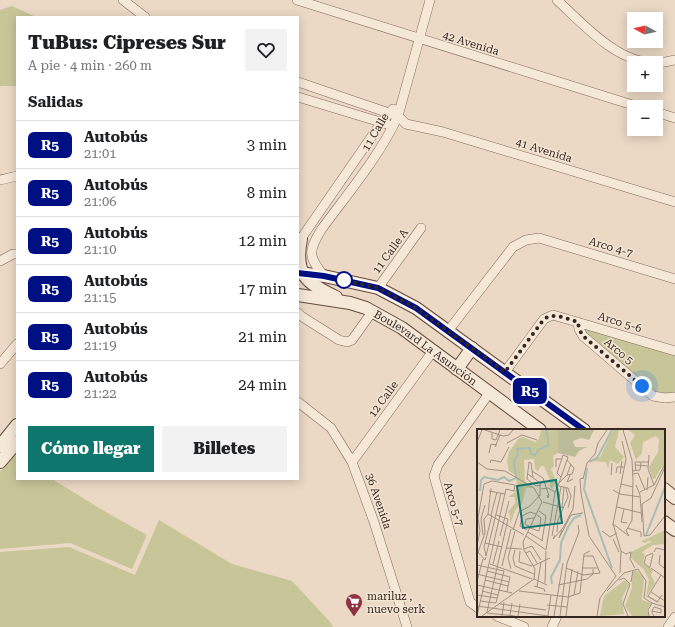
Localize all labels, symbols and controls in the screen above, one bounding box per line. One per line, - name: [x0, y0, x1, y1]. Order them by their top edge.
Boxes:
- north arrow: [627, 12, 663, 48]
- map controls: [627, 12, 663, 136]
- button: heart: [245, 29, 287, 71]
- street label: 42 Avenida: [441, 29, 501, 58]
- text: TuBus: Cipreses Sur: [28, 31, 226, 54]
- button: +: [627, 56, 663, 92]
- text: A pie · 4 min · 260 m: [28, 58, 152, 73]
- text: Salidas: [28, 93, 83, 111]
- button: −: [627, 100, 663, 136]
- street label: 11 Calle: [359, 111, 392, 154]
- text: Autobús: [84, 128, 148, 146]
- text: 3 min: [247, 136, 287, 154]
- street label: 41 Avenida: [514, 136, 574, 165]
- text: R5: [41, 137, 59, 153]
- text: 21:01: [84, 146, 116, 161]
- text: Autobús: [84, 176, 148, 194]
- text: 8 min: [247, 184, 287, 202]
- text: R5: [41, 185, 59, 201]
- text: 21:06: [84, 194, 116, 209]
- text: Autobús: [84, 224, 148, 242]
- street label: 11 Calle A: [370, 226, 411, 276]
- text: 12 min: [238, 232, 287, 250]
- text: R5: [41, 233, 59, 249]
- street label: Arco 4-7: [587, 235, 634, 260]
- text: 21:10: [84, 242, 116, 257]
- unlabelled marker: [335, 271, 353, 289]
- text: Autobús: [84, 272, 148, 290]
- text: 17 min: [238, 280, 287, 298]
- text: R5: [41, 281, 59, 297]
- text: 21:15: [84, 290, 116, 305]
- street label: Boulevard La Asunción: [371, 308, 480, 388]
- street label: Arco 5-6: [596, 310, 643, 335]
- text: Autobús: [84, 320, 148, 338]
- text: 21 min: [238, 328, 287, 346]
- text: R5: [41, 329, 59, 345]
- street label: Arco 5: [601, 335, 636, 367]
- text: 21:19: [84, 338, 116, 353]
- text: Autobús: [84, 368, 148, 386]
- text: 24 min: [238, 376, 287, 394]
- your location: [632, 376, 652, 396]
- text: R5: [41, 377, 59, 393]
- line badge: R5: [512, 378, 548, 404]
- street label: 12 Calle: [366, 379, 401, 420]
- text: R5: [521, 383, 539, 399]
- text: 21:22: [84, 386, 116, 401]
- button: Cómo llegar: [28, 426, 154, 472]
- button: Billetes: [162, 426, 287, 472]
- inset map: [477, 429, 665, 617]
- street label: 36 Avenida: [363, 471, 394, 531]
- street label: Arco 5-7: [441, 481, 466, 528]
- place label: mariluz , nuevo serk: [367, 590, 425, 616]
- supermarket icon: mariluz , nuevo serk: [344, 592, 364, 617]

